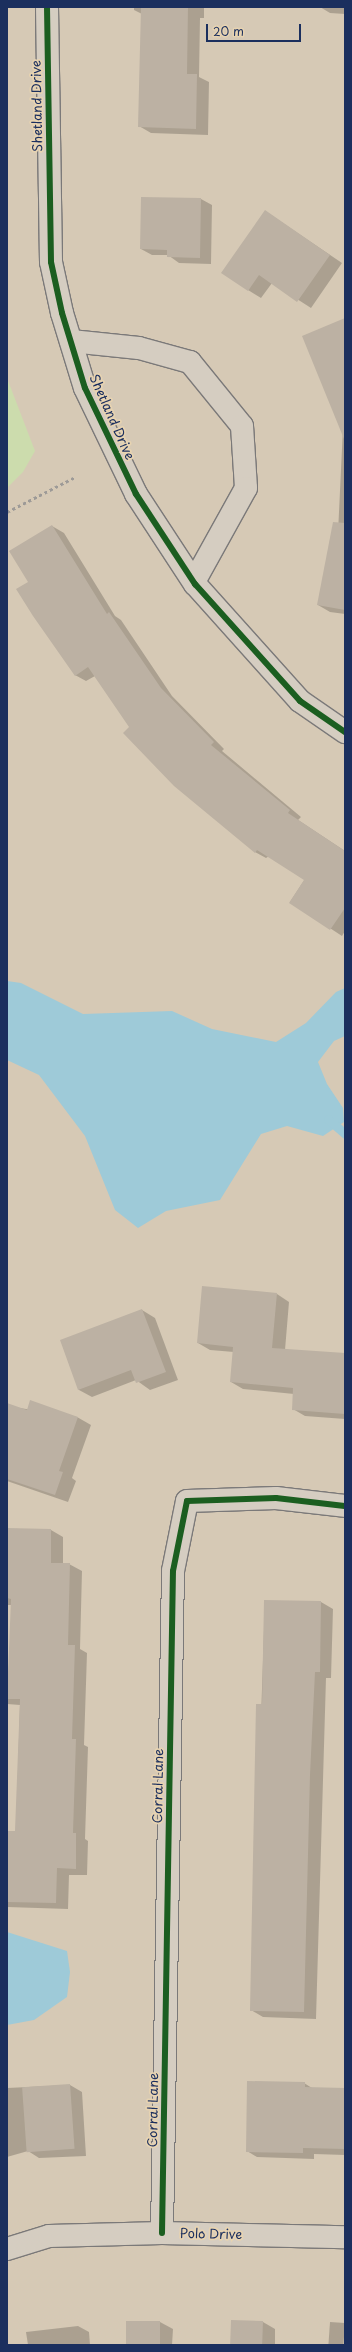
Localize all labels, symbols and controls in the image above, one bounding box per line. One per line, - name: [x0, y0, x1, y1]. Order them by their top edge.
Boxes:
- scale bar: [208, 16, 303, 42]
- text: 20 m: [213, 22, 244, 40]
- street label: Shetland Drive: [28, 60, 46, 152]
- street label: Shetland Drive: [86, 372, 138, 462]
- street label: Corral Lane: [150, 1748, 166, 1824]
- street label: Corral Lane: [145, 2072, 161, 2148]
- street label: Polo Drive: [179, 2226, 243, 2242]

